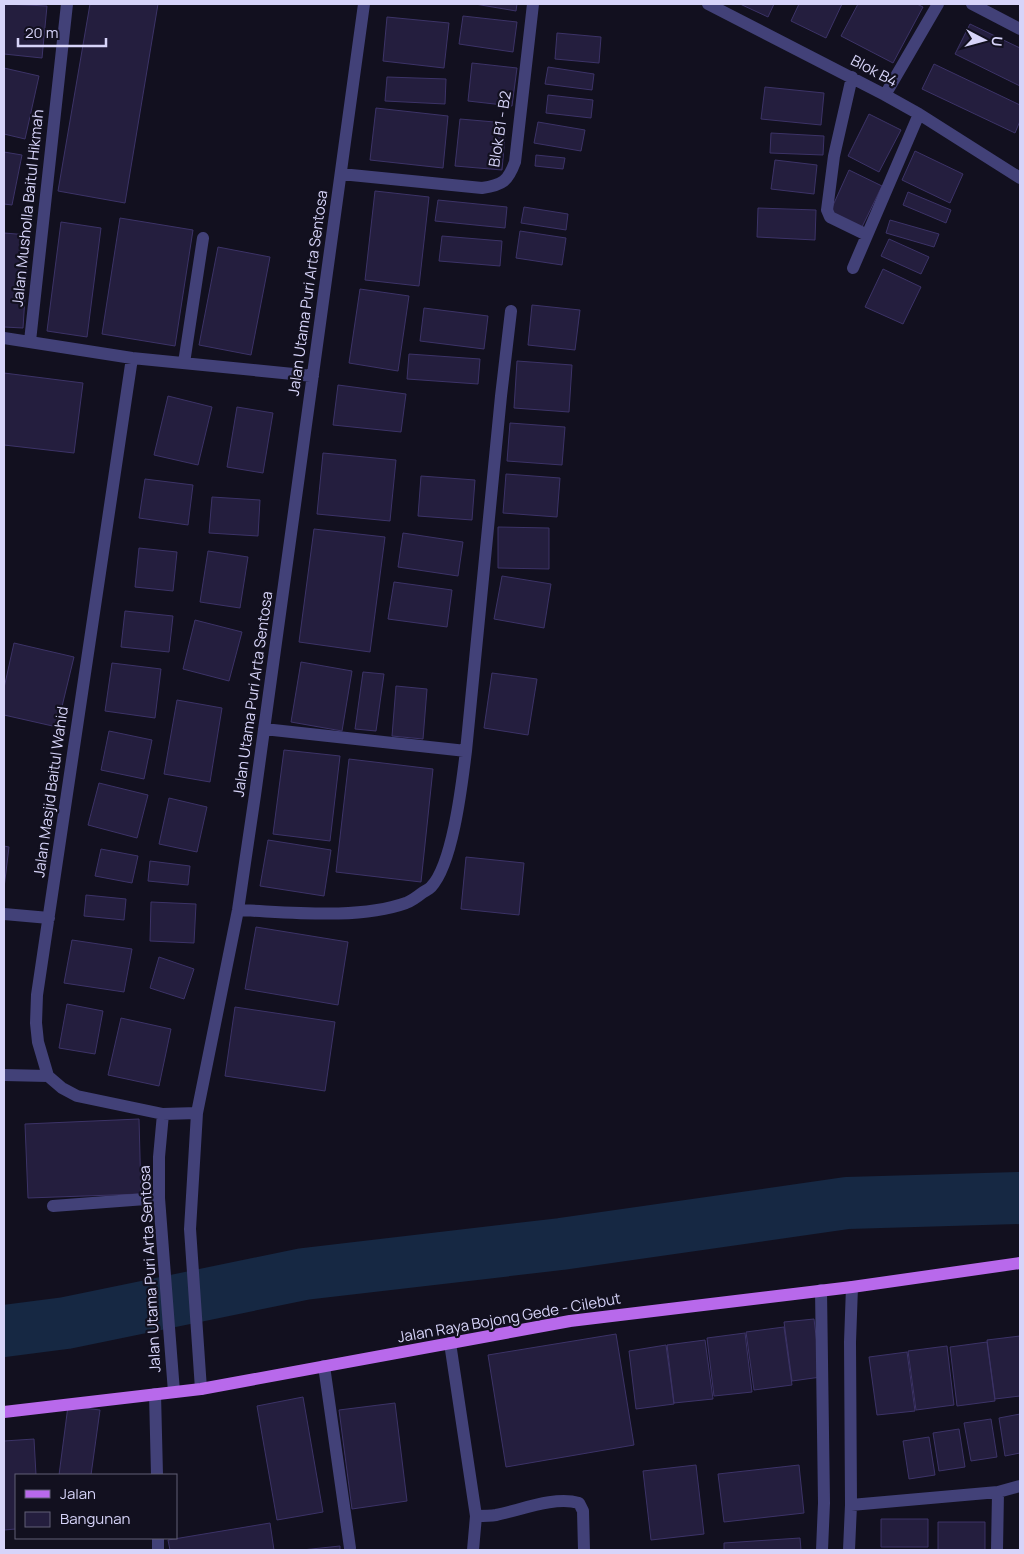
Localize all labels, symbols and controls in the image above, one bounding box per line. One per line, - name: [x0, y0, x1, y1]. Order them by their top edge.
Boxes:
- scale bar: [18, 15, 105, 47]
- north arrow: [959, 15, 1009, 65]
- text: 20 m: [25, 22, 58, 43]
- text: U: [987, 35, 1007, 47]
- street label: Blok B4: [847, 50, 901, 92]
- street label: Blok B1 - B2: [483, 89, 516, 169]
- street label: Jalan Musholla Baitul Hikmah: [7, 108, 48, 308]
- street label: Jalan Utama Puri Arta Sentosa: [283, 189, 332, 397]
- street label: Jalan Utama Puri Arta Sentosa: [228, 590, 277, 798]
- street label: Jalan Masjid Baitul Wahid: [28, 705, 73, 879]
- street label: Jalan Utama Puri Arta Sentosa: [134, 1165, 165, 1373]
- street label: Jalan Raya Bojong Gede - Cilebut: [396, 1288, 622, 1348]
- legend: [15, 1474, 178, 1539]
- text: Jalan: [60, 1483, 96, 1504]
- text: Bangunan: [60, 1508, 130, 1529]

